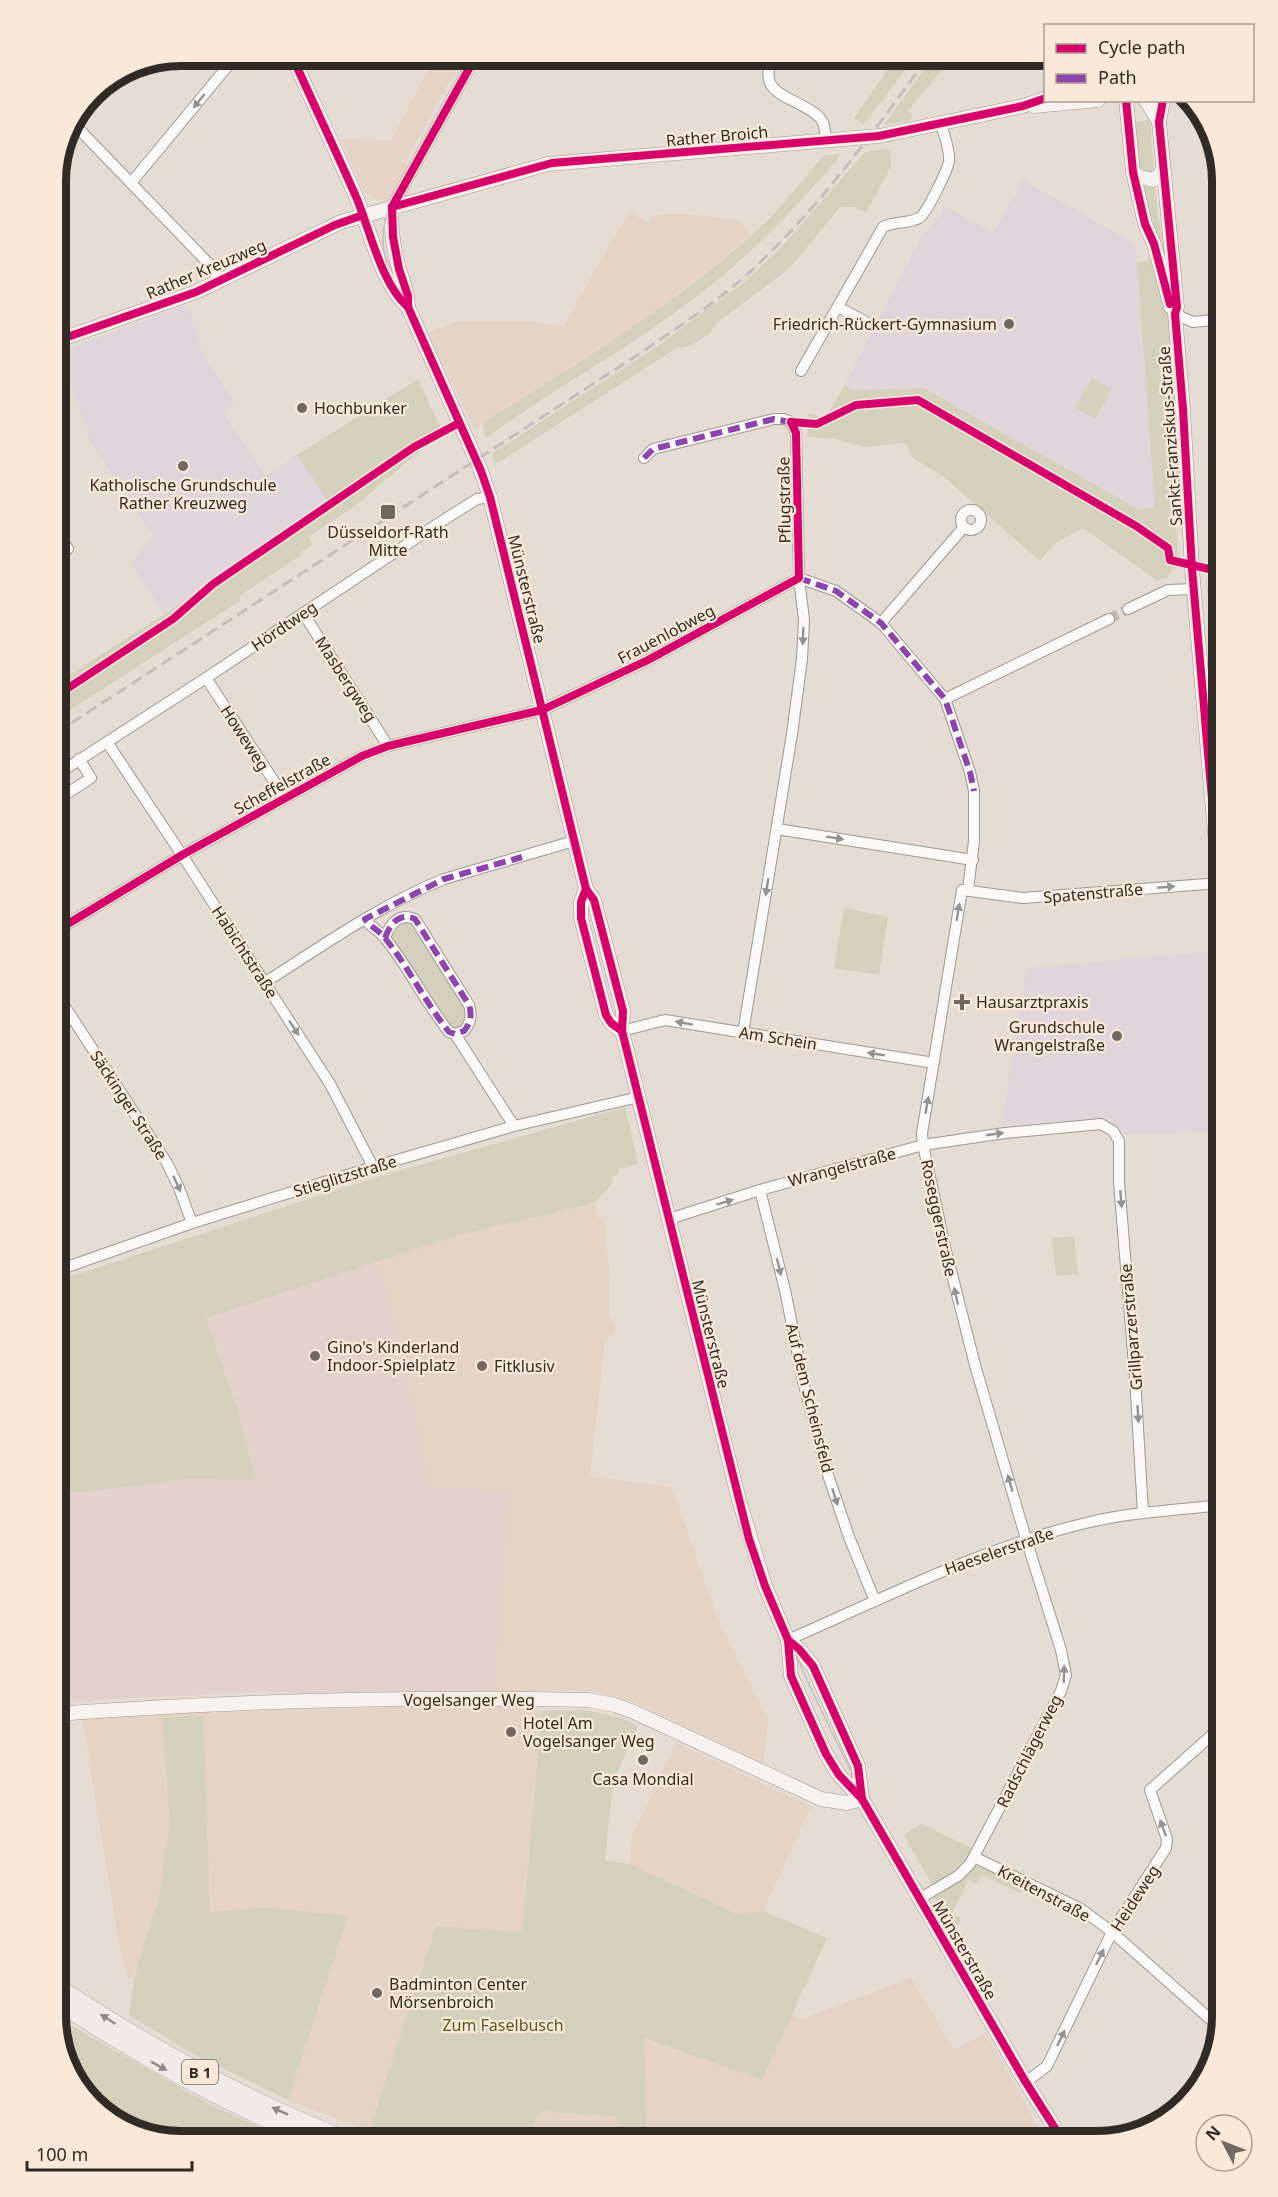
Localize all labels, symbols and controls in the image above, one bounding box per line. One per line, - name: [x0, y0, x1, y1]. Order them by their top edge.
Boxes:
- legend: [1044, 24, 1254, 102]
- text: Cycle path: [1098, 35, 1185, 59]
- text: Path: [1098, 65, 1137, 89]
- one-way arrow: [193, 93, 206, 108]
- street label: Rather Broich: [665, 121, 769, 151]
- street label: Rather Kreuzweg: [143, 234, 269, 304]
- place label: Friedrich-Rückert-Gymnasium: [773, 313, 997, 335]
- marker: Friedrich-Rückert-Gymnasium: [1002, 317, 1016, 331]
- street label: Sankt-Franziskus-Straße: [1153, 345, 1187, 527]
- place label: Hochbunker: [314, 397, 407, 419]
- marker: Hochbunker: [295, 401, 309, 415]
- street label: Pflugstraße: [772, 456, 796, 544]
- marker: Katholische Grundschule Rather Kreuzweg: [176, 459, 190, 473]
- place label: Katholische Grundschule Rather Kreuzweg: [89, 474, 277, 514]
- marker: Düsseldorf-Rath Mitte: [379, 503, 397, 521]
- place label: Düsseldorf-Rath Mitte: [327, 521, 449, 561]
- street label: Münsterstraße: [503, 532, 551, 646]
- street label: Hördtweg: [247, 596, 321, 656]
- street label: Frauenlobweg: [614, 599, 718, 669]
- one-way arrow: [798, 627, 807, 646]
- street label: Masbergweg: [310, 632, 382, 726]
- street label: Howeweg: [216, 701, 274, 775]
- street label: Scheffelstraße: [230, 748, 334, 820]
- one-way arrow: [825, 834, 844, 843]
- one-way arrow: [763, 877, 772, 896]
- street label: Spatenstraße: [1042, 878, 1144, 908]
- one-way arrow: [1156, 882, 1175, 892]
- street label: Habichtstraße: [207, 902, 283, 1002]
- one-way arrow: [953, 903, 962, 922]
- place label: Hausarztpraxis: [976, 991, 1089, 1013]
- marker: Hausarztpraxis: [953, 993, 971, 1011]
- place label: Grundschule Wrangelstraße: [994, 1016, 1105, 1056]
- one-way arrow: [674, 1018, 693, 1027]
- one-way arrow: [288, 1020, 299, 1036]
- street label: Am Schein: [737, 1021, 819, 1055]
- marker: Grundschule Wrangelstraße: [1110, 1029, 1124, 1043]
- street label: Säckinger Straße: [85, 1046, 173, 1164]
- one-way arrow: [867, 1049, 886, 1058]
- one-way arrow: [922, 1095, 931, 1114]
- one-way arrow: [985, 1130, 1004, 1139]
- street label: Wrangelstraße: [786, 1142, 898, 1192]
- street label: Stieglitzstraße: [291, 1150, 399, 1202]
- street label: Roseggerstraße: [916, 1157, 962, 1279]
- one-way arrow: [172, 1176, 181, 1193]
- one-way arrow: [1116, 1190, 1126, 1209]
- one-way arrow: [716, 1197, 734, 1206]
- one-way arrow: [774, 1258, 784, 1276]
- street label: Grillparzerstraße: [1115, 1263, 1147, 1391]
- street label: Münsterstraße: [687, 1277, 735, 1391]
- one-way arrow: [951, 1287, 961, 1305]
- street label: Auf dem Scheinsfeld: [781, 1321, 839, 1475]
- place label: Gino's Kinderland Indoor-Spielplatz: [327, 1336, 459, 1376]
- marker: Gino's Kinderland Indoor-Spielplatz: [308, 1349, 322, 1363]
- place label: Fitklusiv: [494, 1355, 556, 1377]
- marker: Fitklusiv: [475, 1359, 489, 1373]
- one-way arrow: [1133, 1405, 1142, 1424]
- one-way arrow: [1005, 1474, 1014, 1492]
- one-way arrow: [831, 1488, 841, 1506]
- street label: Haeselerstraße: [941, 1522, 1057, 1580]
- one-way arrow: [1060, 1664, 1069, 1683]
- street label: Vogelsanger Weg: [403, 1689, 535, 1711]
- street label: Radschlägerweg: [991, 1691, 1067, 1811]
- place label: Hotel Am Vogelsanger Weg: [523, 1712, 655, 1752]
- marker: Hotel Am Vogelsanger Weg: [504, 1725, 518, 1739]
- marker: Casa Mondial: [636, 1753, 650, 1767]
- place label: Casa Mondial: [592, 1768, 694, 1790]
- one-way arrow: [1157, 1819, 1167, 1837]
- street label: Kreitenstraße: [994, 1859, 1094, 1927]
- street label: Heideweg: [1105, 1861, 1165, 1935]
- street label: Münsterstraße: [928, 1896, 1002, 2004]
- one-way arrow: [1096, 1948, 1105, 1965]
- place label: Badminton Center Mörsenbroich: [389, 1973, 528, 2013]
- marker: Badminton Center Mörsenbroich: [370, 1986, 384, 2000]
- one-way arrow: [100, 2013, 117, 2024]
- park label: Zum Faselbusch: [442, 2014, 564, 2036]
- one-way arrow: [1056, 2029, 1065, 2046]
- road number: B 1: [182, 2060, 218, 2084]
- one-way arrow: [151, 2061, 168, 2071]
- one-way arrow: [271, 2106, 289, 2115]
- north arrow: [1194, 2113, 1254, 2173]
- text: N: [1200, 2121, 1225, 2145]
- scale bar: [27, 2134, 192, 2172]
- text: 100 m: [36, 2142, 88, 2166]

